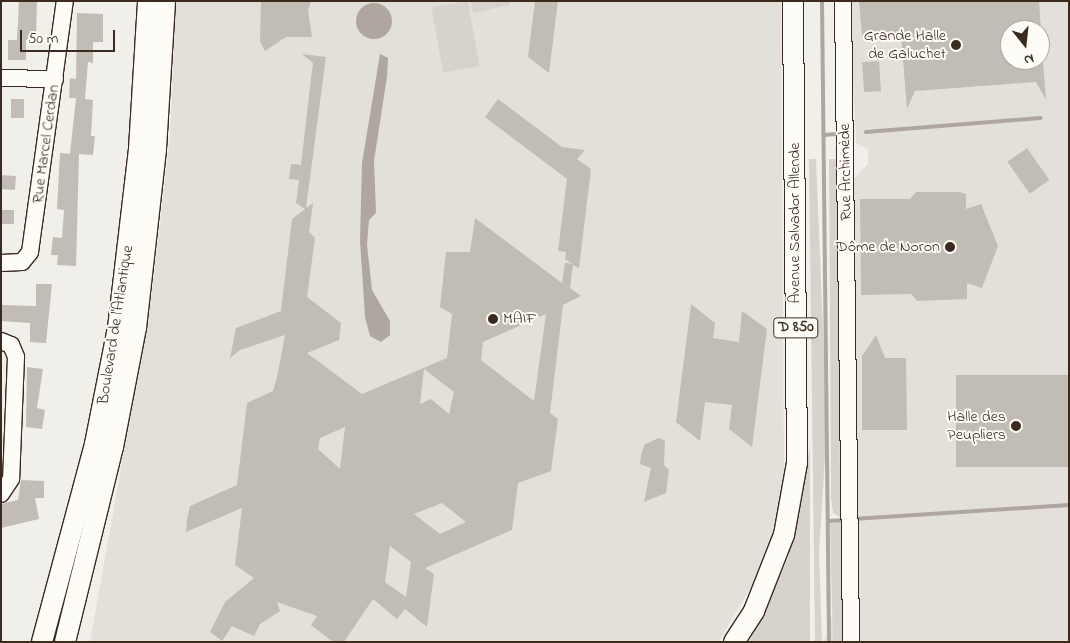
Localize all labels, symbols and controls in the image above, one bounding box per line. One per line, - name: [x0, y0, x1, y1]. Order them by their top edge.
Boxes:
- scale bar: [22, 20, 118, 52]
- north arrow: [1000, 20, 1050, 70]
- place label: Grande Halle de Galuchet: [864, 26, 946, 64]
- text: 50 m: [28, 28, 58, 50]
- marker: Grande Halle de Galuchet: [950, 39, 962, 51]
- text: N: [1022, 48, 1036, 70]
- street label: Rue Marcel Cerdan: [28, 83, 64, 205]
- street label: Rue Archimède: [836, 123, 856, 221]
- street label: Avenue Salvador Allende: [785, 143, 805, 303]
- place label: Dôme de Noron: [836, 237, 940, 257]
- marker: Dôme de Noron: [944, 241, 956, 253]
- street label: Boulevard de l'Atlantique: [94, 244, 138, 406]
- place label: MAIF: [503, 309, 537, 329]
- marker: MAIF: [487, 313, 499, 325]
- road number: D 850: [772, 316, 820, 340]
- place label: Halle des Peupliers: [947, 407, 1006, 445]
- marker: Halle des Peupliers: [1010, 420, 1022, 432]

